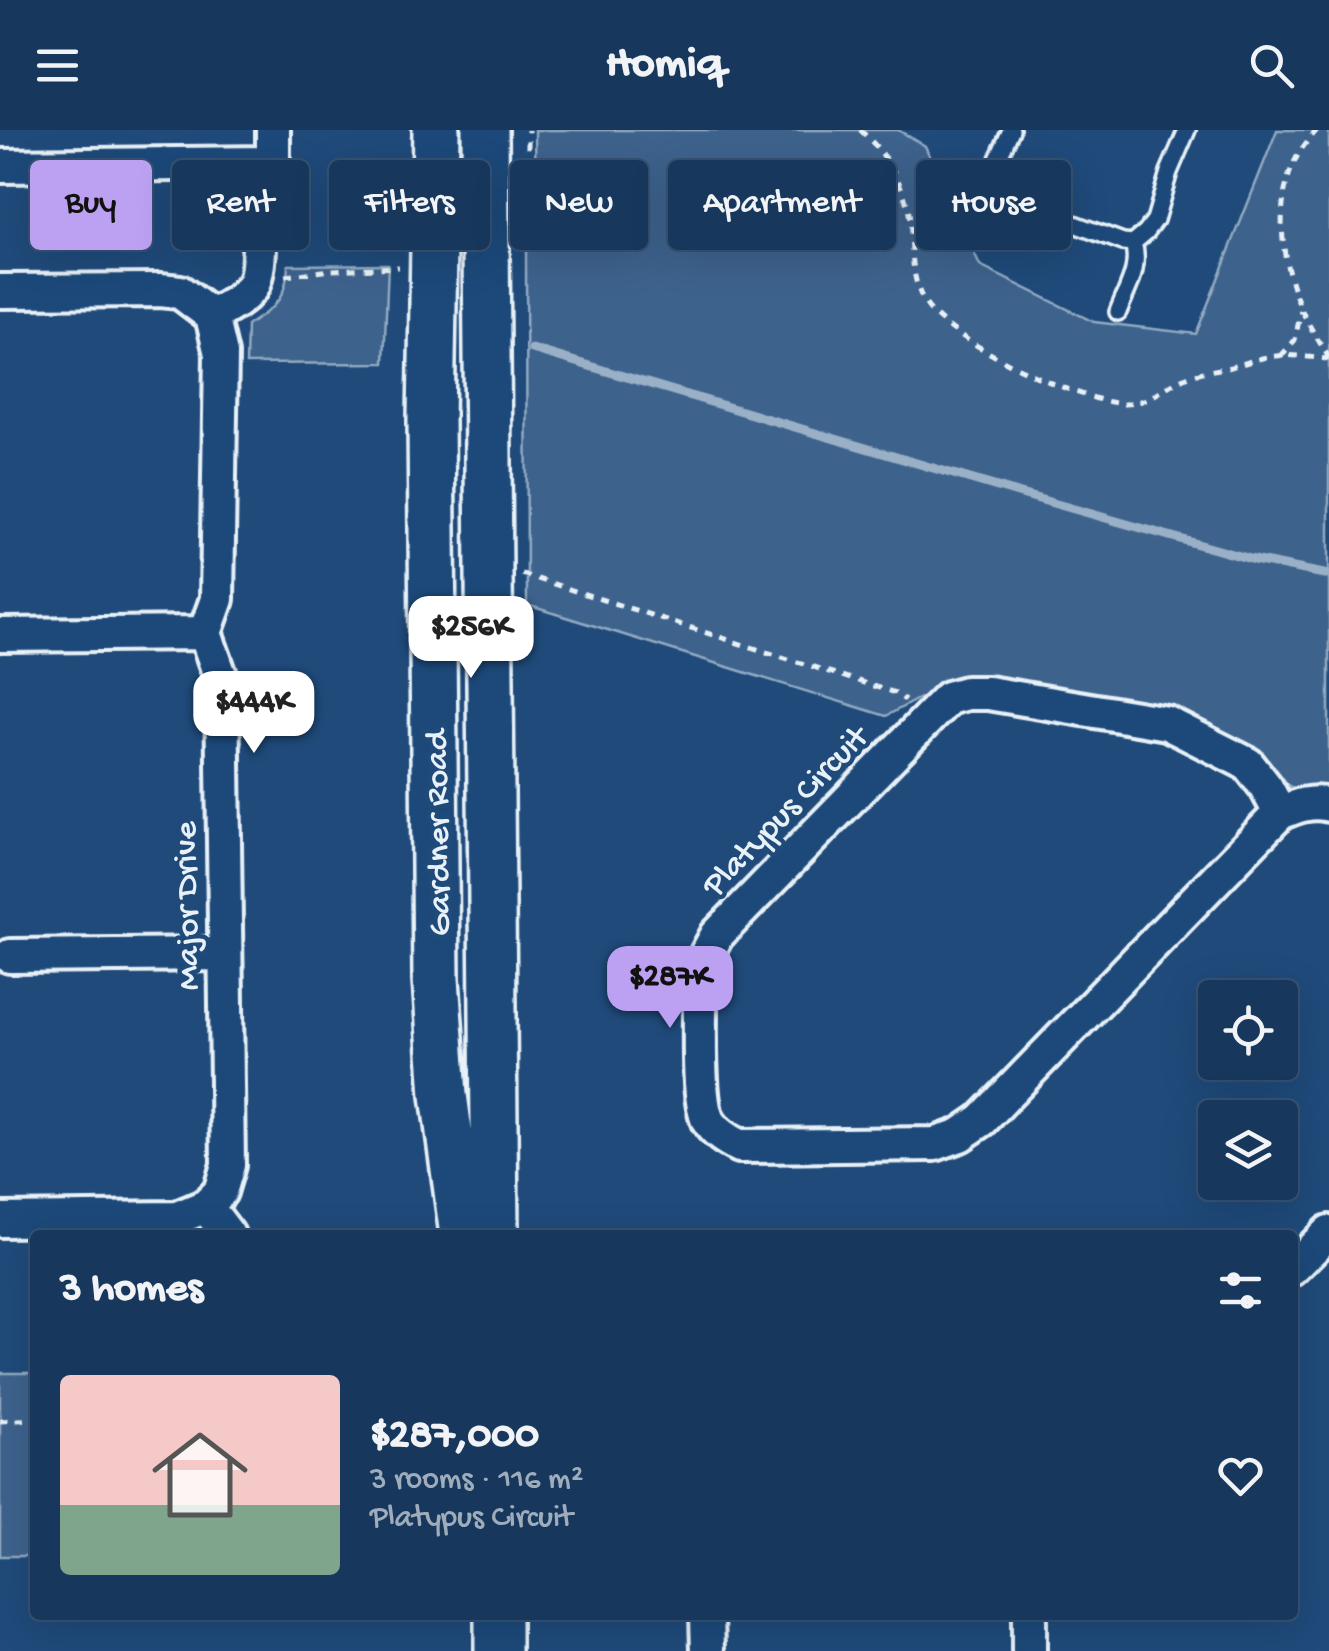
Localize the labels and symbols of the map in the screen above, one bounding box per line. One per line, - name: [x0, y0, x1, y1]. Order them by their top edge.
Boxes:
- pin: $256K: [401, 596, 541, 681]
- pin: $444K: [184, 671, 324, 756]
- street label: Platypus Circuit: [694, 717, 881, 908]
- street label: Gardner Road: [418, 727, 463, 936]
- street label: Major Drive: [168, 820, 211, 991]
- pin: $287K: [600, 946, 740, 1031]

